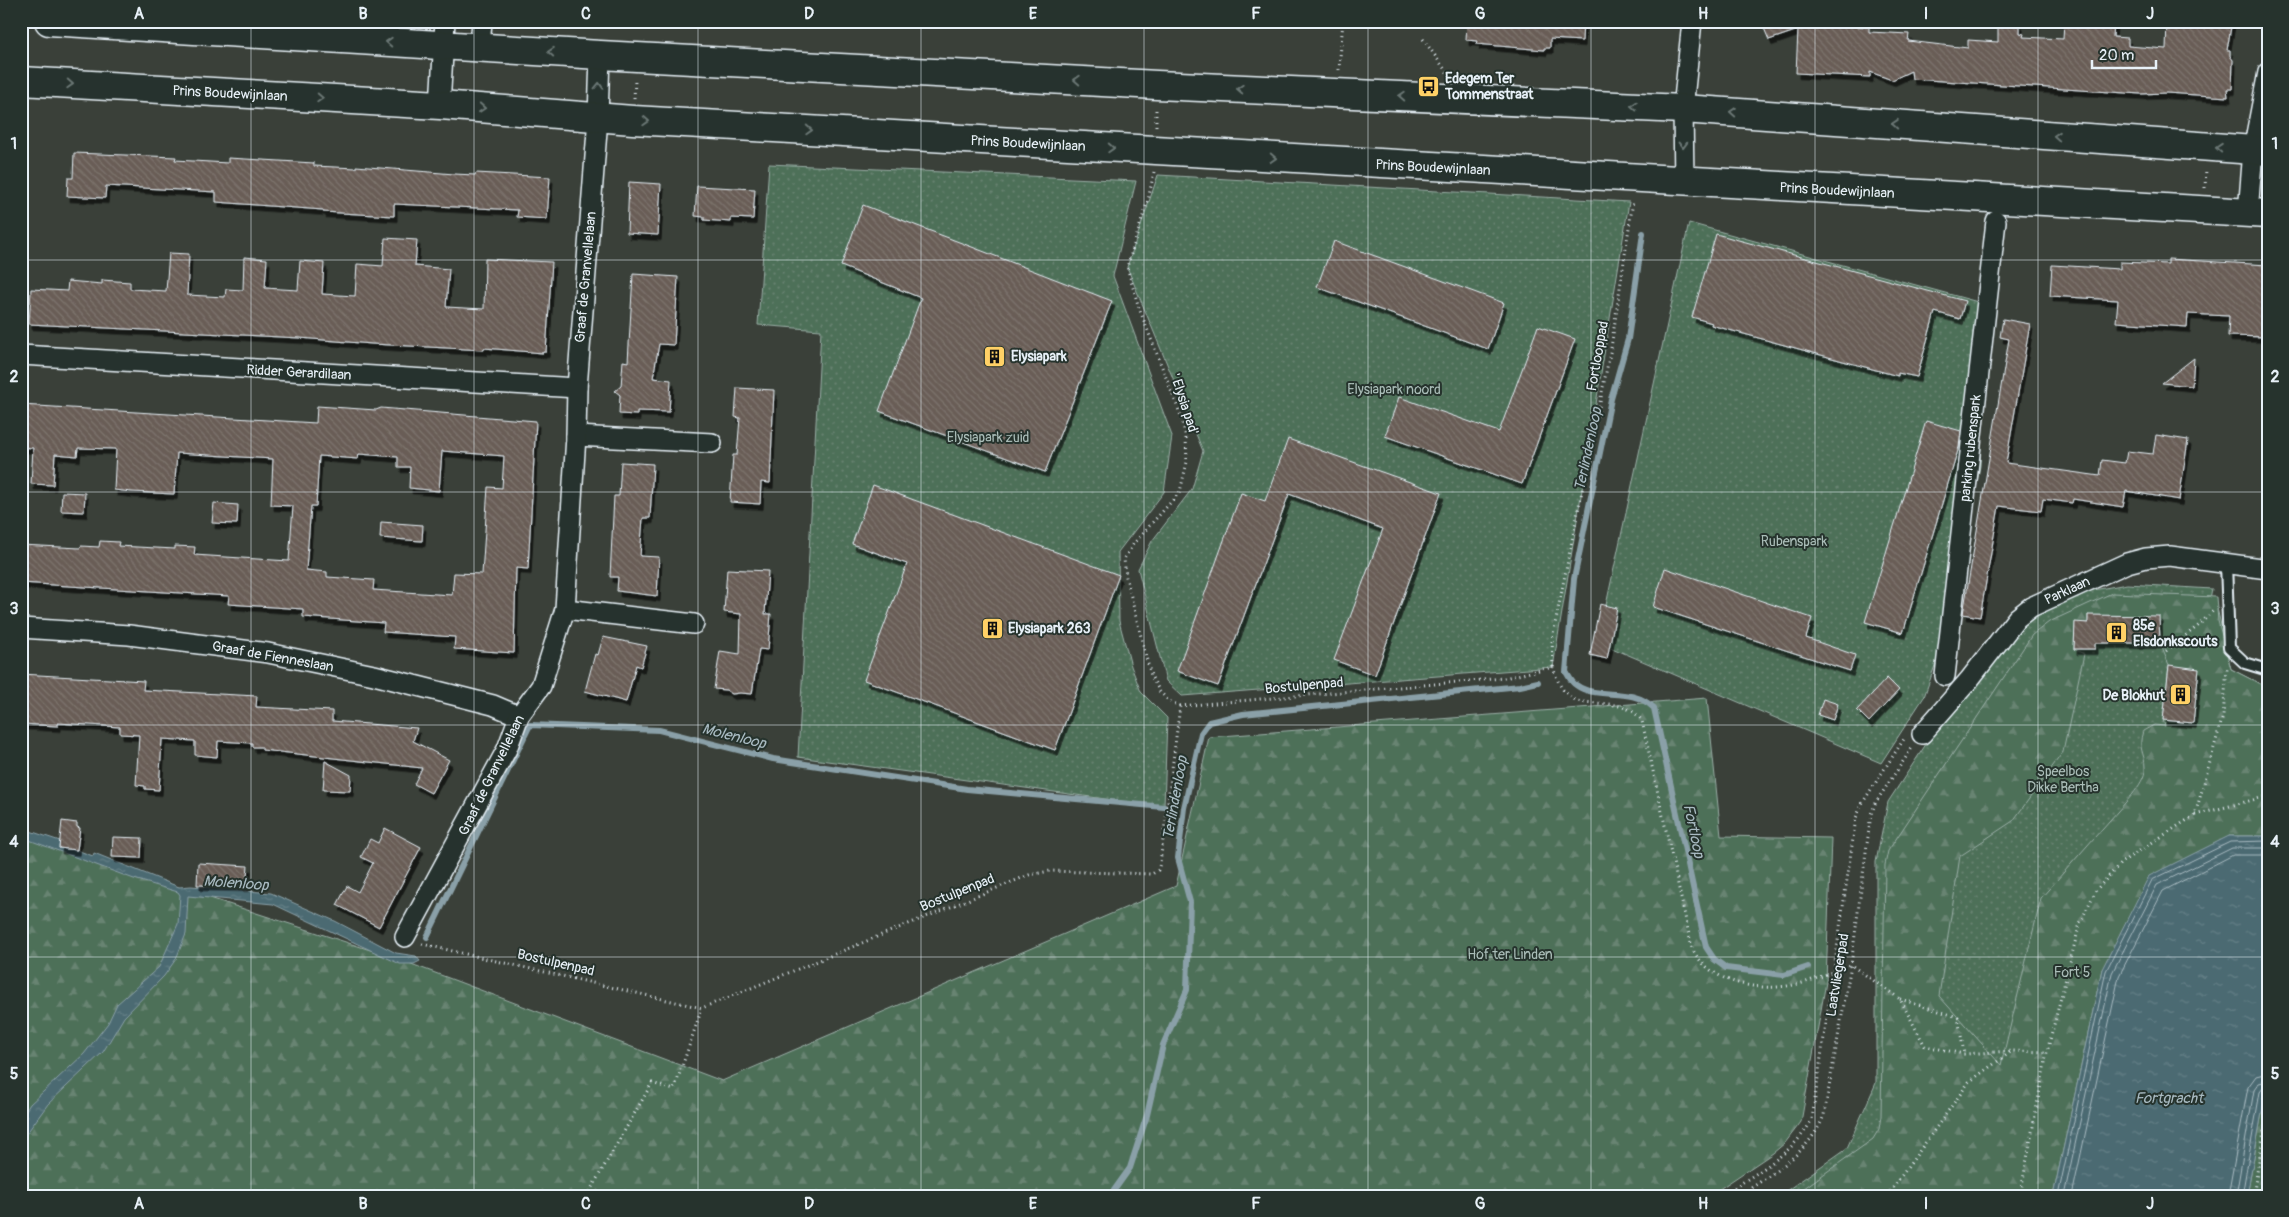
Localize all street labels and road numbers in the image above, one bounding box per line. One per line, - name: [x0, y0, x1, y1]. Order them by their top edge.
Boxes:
- street label: Prins Boudewijnlaan: [172, 82, 288, 105]
- street label: Prins Boudewijnlaan: [970, 132, 1086, 155]
- street label: Prins Boudewijnlaan: [1375, 156, 1491, 179]
- street label: Prins Boudewijnlaan: [1779, 179, 1895, 202]
- street label: Graaf de Granvellelaan: [571, 211, 600, 343]
- street label: Fortlooppad: [1583, 320, 1612, 393]
- street label: Ridder Gerardilaan: [246, 361, 352, 384]
- street label: ' Elysia pad': [1167, 371, 1202, 437]
- street label: parking rubenspark: [1956, 393, 1985, 502]
- street label: Parklaan: [2042, 572, 2093, 608]
- street label: Graaf de Fienneslaan: [211, 637, 335, 676]
- street label: Bostulpenpad: [1264, 674, 1344, 697]
- street label: Graaf de Granvellelaan: [455, 712, 528, 838]
- street label: Bostulpenpad: [917, 870, 997, 915]
- street label: Laatvliegerpad: [1823, 932, 1852, 1018]
- street label: Bostulpenpad: [516, 945, 596, 980]

